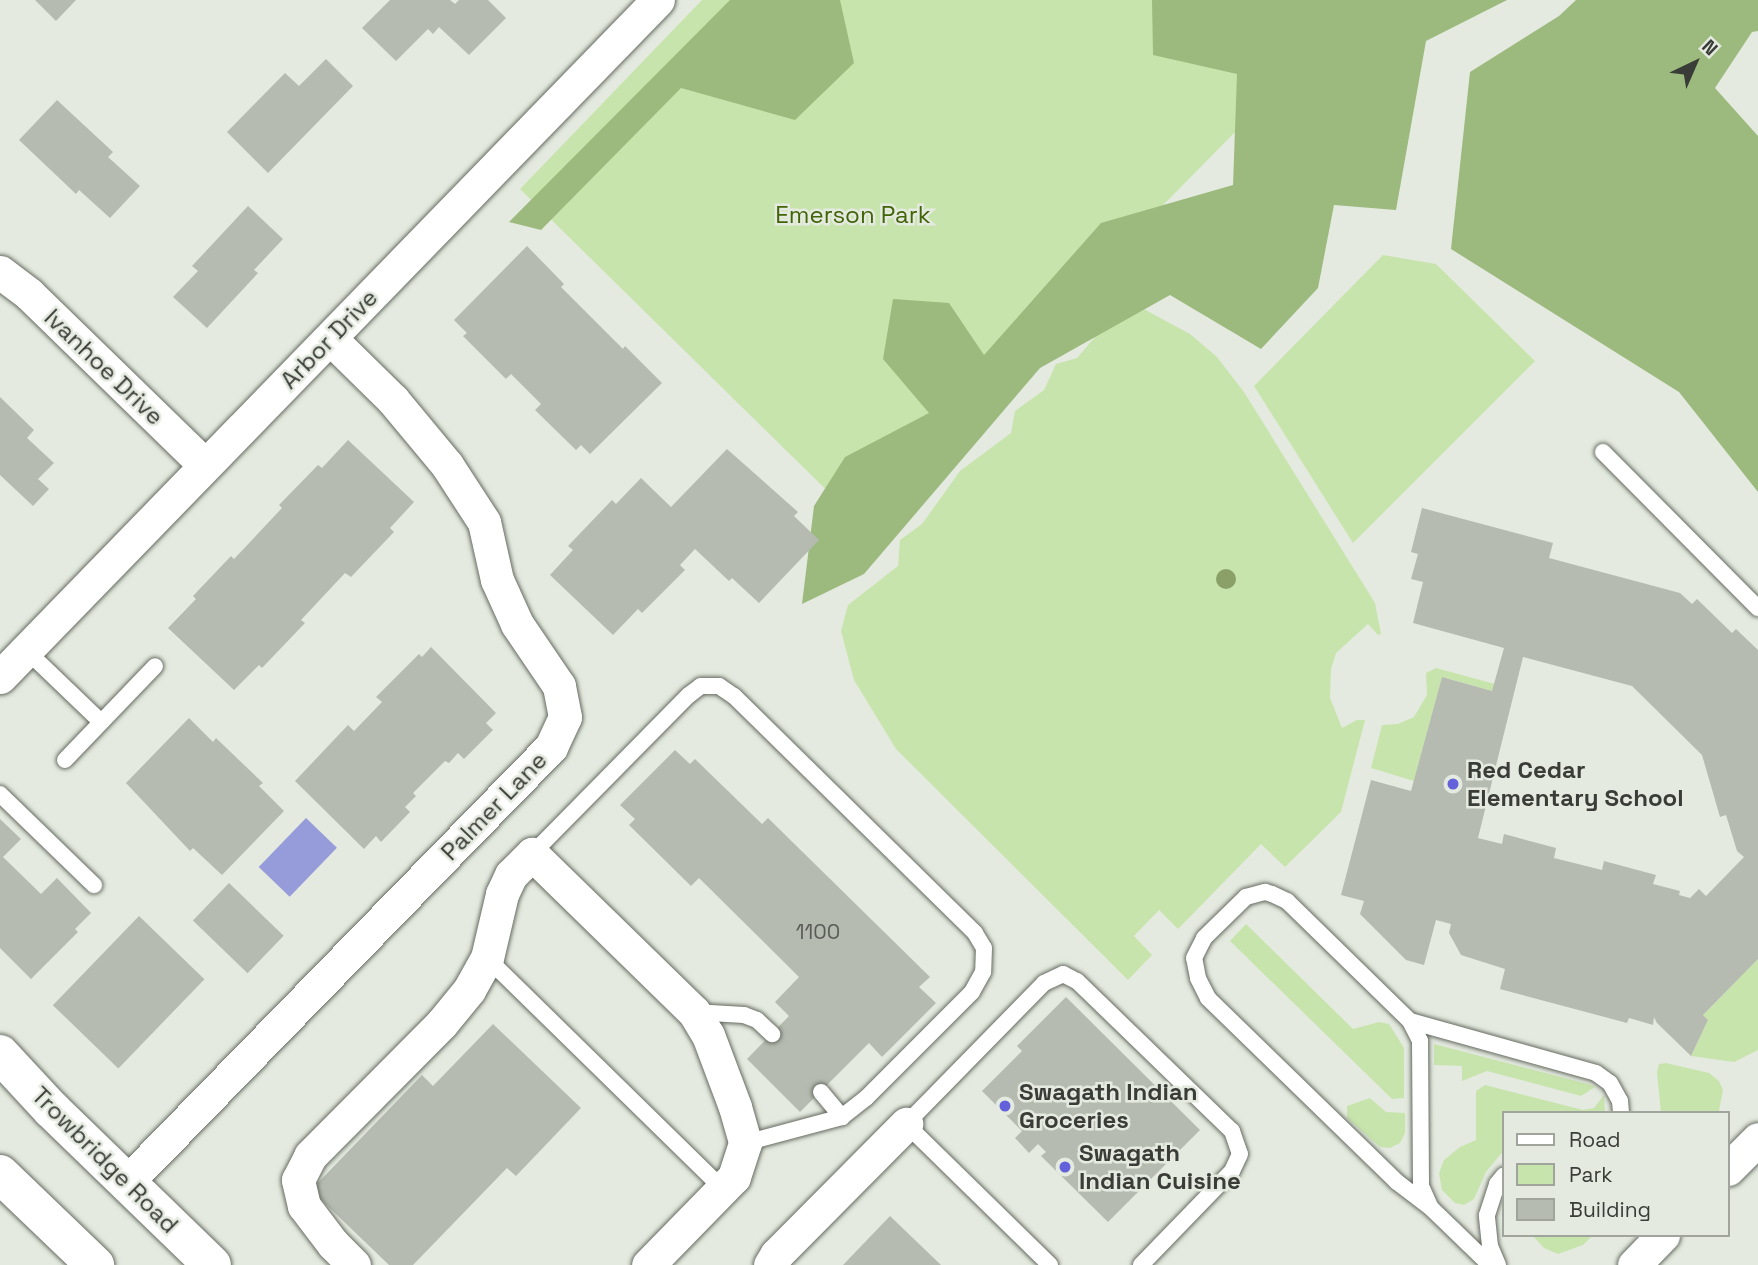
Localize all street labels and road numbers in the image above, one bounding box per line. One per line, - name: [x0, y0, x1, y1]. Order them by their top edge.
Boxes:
- street label: Arbor Drive: [274, 283, 384, 395]
- street label: Ivanhoe Drive: [38, 303, 170, 431]
- street label: Palmer Lane: [435, 746, 553, 866]
- street label: Trowbridge Road: [26, 1081, 184, 1239]

